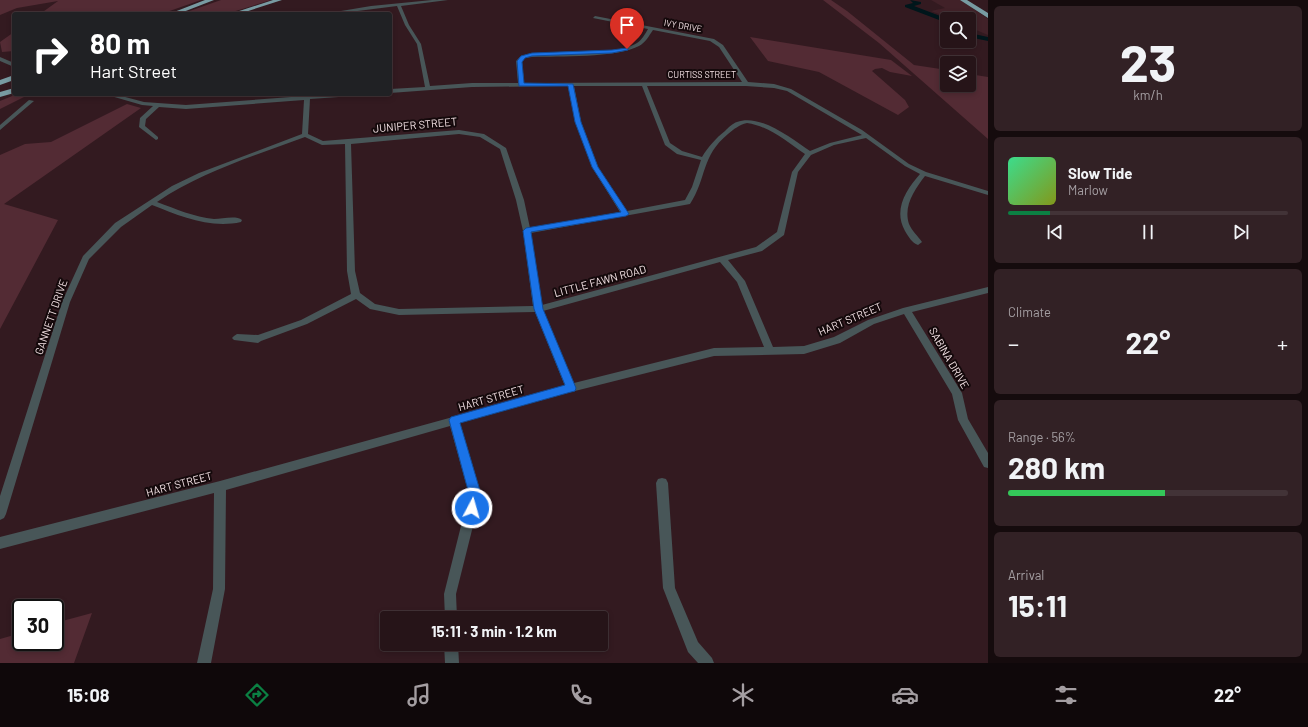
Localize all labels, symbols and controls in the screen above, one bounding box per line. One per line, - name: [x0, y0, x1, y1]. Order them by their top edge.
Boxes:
- pin: [610, 8, 644, 49]
- map controls: [940, 12, 976, 92]
- button: search: [940, 12, 976, 48]
- icon: arrive: [616, 14, 638, 36]
- street label: IVY DRIVE: [663, 17, 703, 34]
- text: 80 m: [90, 26, 150, 60]
- icon: right: [24, 28, 76, 80]
- text: 23: [1120, 30, 1176, 92]
- button: layers: [940, 56, 976, 92]
- text: Hart Street: [90, 60, 177, 82]
- street label: CURTISS STREET: [668, 69, 736, 80]
- text: km/h: [1133, 87, 1163, 103]
- street label: JUNIPER STREET: [372, 114, 458, 135]
- text: Slow Tide: [1068, 164, 1132, 182]
- text: Marlow: [1068, 182, 1108, 198]
- icon: previous: [1044, 221, 1066, 243]
- icon: pause: [1137, 221, 1159, 243]
- icon: next: [1230, 221, 1252, 243]
- street label: LITTLE FAWN ROAD: [552, 262, 648, 299]
- street label: GANNETT DRIVE: [32, 277, 70, 356]
- street label: HART STREET: [816, 299, 884, 338]
- text: Climate: [1008, 304, 1051, 320]
- text: 22°: [1126, 324, 1170, 360]
- street label: SABINA DRIVE: [927, 325, 972, 391]
- text: −: [1008, 330, 1019, 356]
- text: +: [1277, 330, 1288, 356]
- street label: HART STREET: [456, 382, 525, 413]
- text: Range · 56%: [1008, 429, 1076, 445]
- text: 280 km: [1008, 449, 1105, 485]
- street label: HART STREET: [144, 468, 213, 499]
- position arrow: [451, 487, 493, 529]
- text: Arrival: [1008, 567, 1044, 583]
- text: 15:11: [1008, 587, 1067, 623]
- speed limit sign: 30: [12, 599, 64, 651]
- text: 15:11 · 3 min · 1.2 km: [431, 622, 557, 640]
- icon: directions: [243, 681, 271, 709]
- icon: music: [405, 681, 433, 709]
- icon: phone: [567, 681, 595, 709]
- icon: climate: [729, 681, 757, 709]
- icon: car: [891, 681, 919, 709]
- icon: filters: [1052, 681, 1080, 709]
- text: 15:08: [67, 684, 110, 706]
- text: 22°: [1214, 684, 1241, 706]

